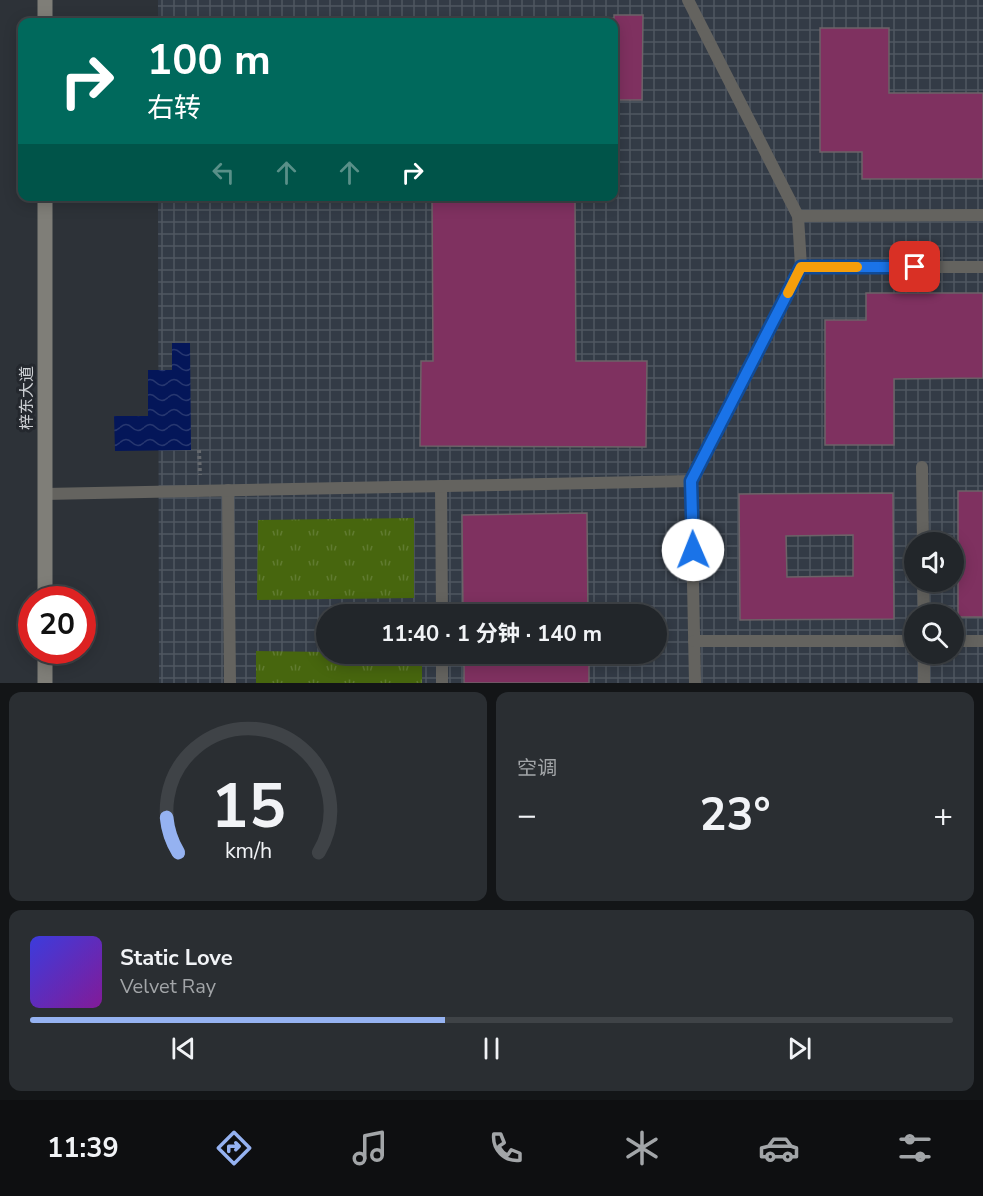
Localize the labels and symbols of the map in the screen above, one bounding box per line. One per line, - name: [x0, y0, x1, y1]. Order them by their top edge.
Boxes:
- pin: [889, 241, 940, 292]
- street label: 梓东大道: [16, 366, 38, 430]
- position arrow: [661, 518, 725, 582]
- speed limit sign: 20: [18, 586, 96, 664]

